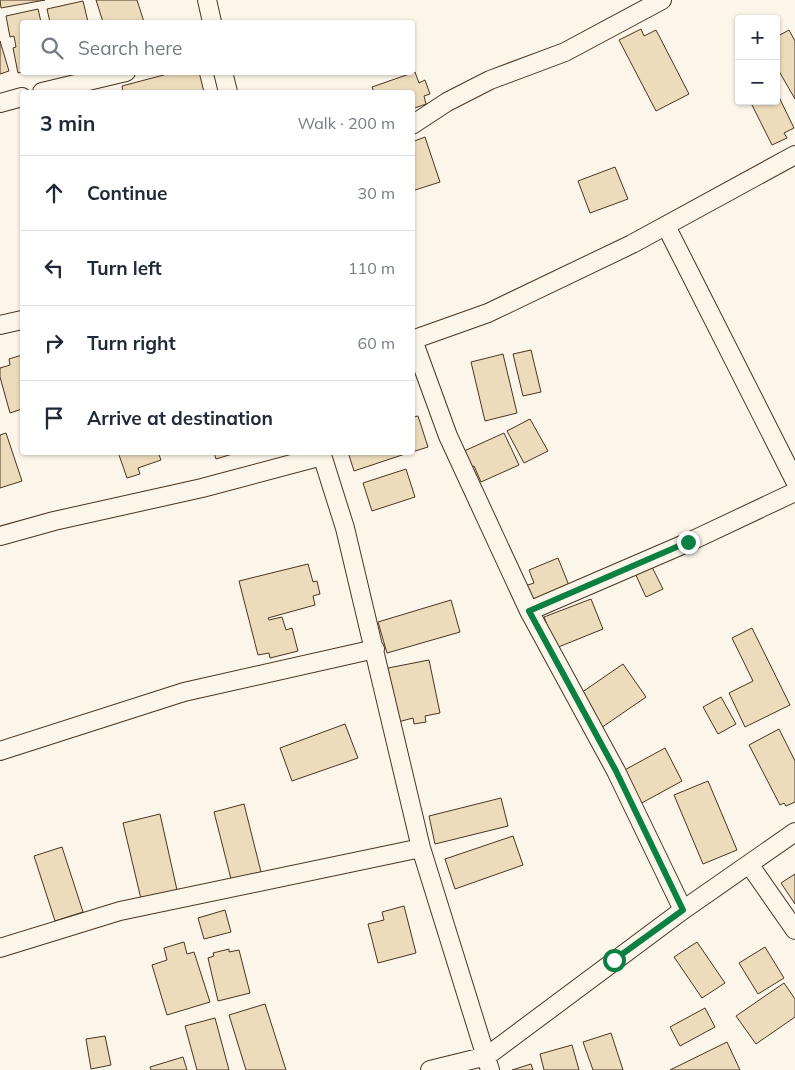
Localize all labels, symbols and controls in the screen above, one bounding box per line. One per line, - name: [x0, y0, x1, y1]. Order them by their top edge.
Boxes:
- map controls: [735, 15, 780, 105]
- button: +: [735, 15, 780, 60]
- search box: [20, 20, 415, 75]
- icon: search: [38, 34, 66, 62]
- text: Search here: [78, 36, 182, 60]
- button: −: [735, 60, 780, 105]
- text: 3 min: [40, 110, 95, 136]
- text: Walk · 200 m: [297, 113, 395, 133]
- icon: ahead: [40, 179, 68, 207]
- text: Continue: [87, 181, 167, 205]
- text: 30 m: [358, 183, 395, 203]
- icon: left: [40, 254, 68, 282]
- text: Turn left: [87, 256, 162, 280]
- text: 110 m: [348, 258, 395, 278]
- icon: right: [40, 329, 68, 357]
- text: Turn right: [87, 331, 176, 355]
- text: 60 m: [358, 333, 395, 353]
- icon: arrive: [40, 404, 68, 432]
- text: Arrive at destination: [87, 406, 273, 430]
- route end: [677, 531, 700, 554]
- route start: [603, 949, 626, 972]

